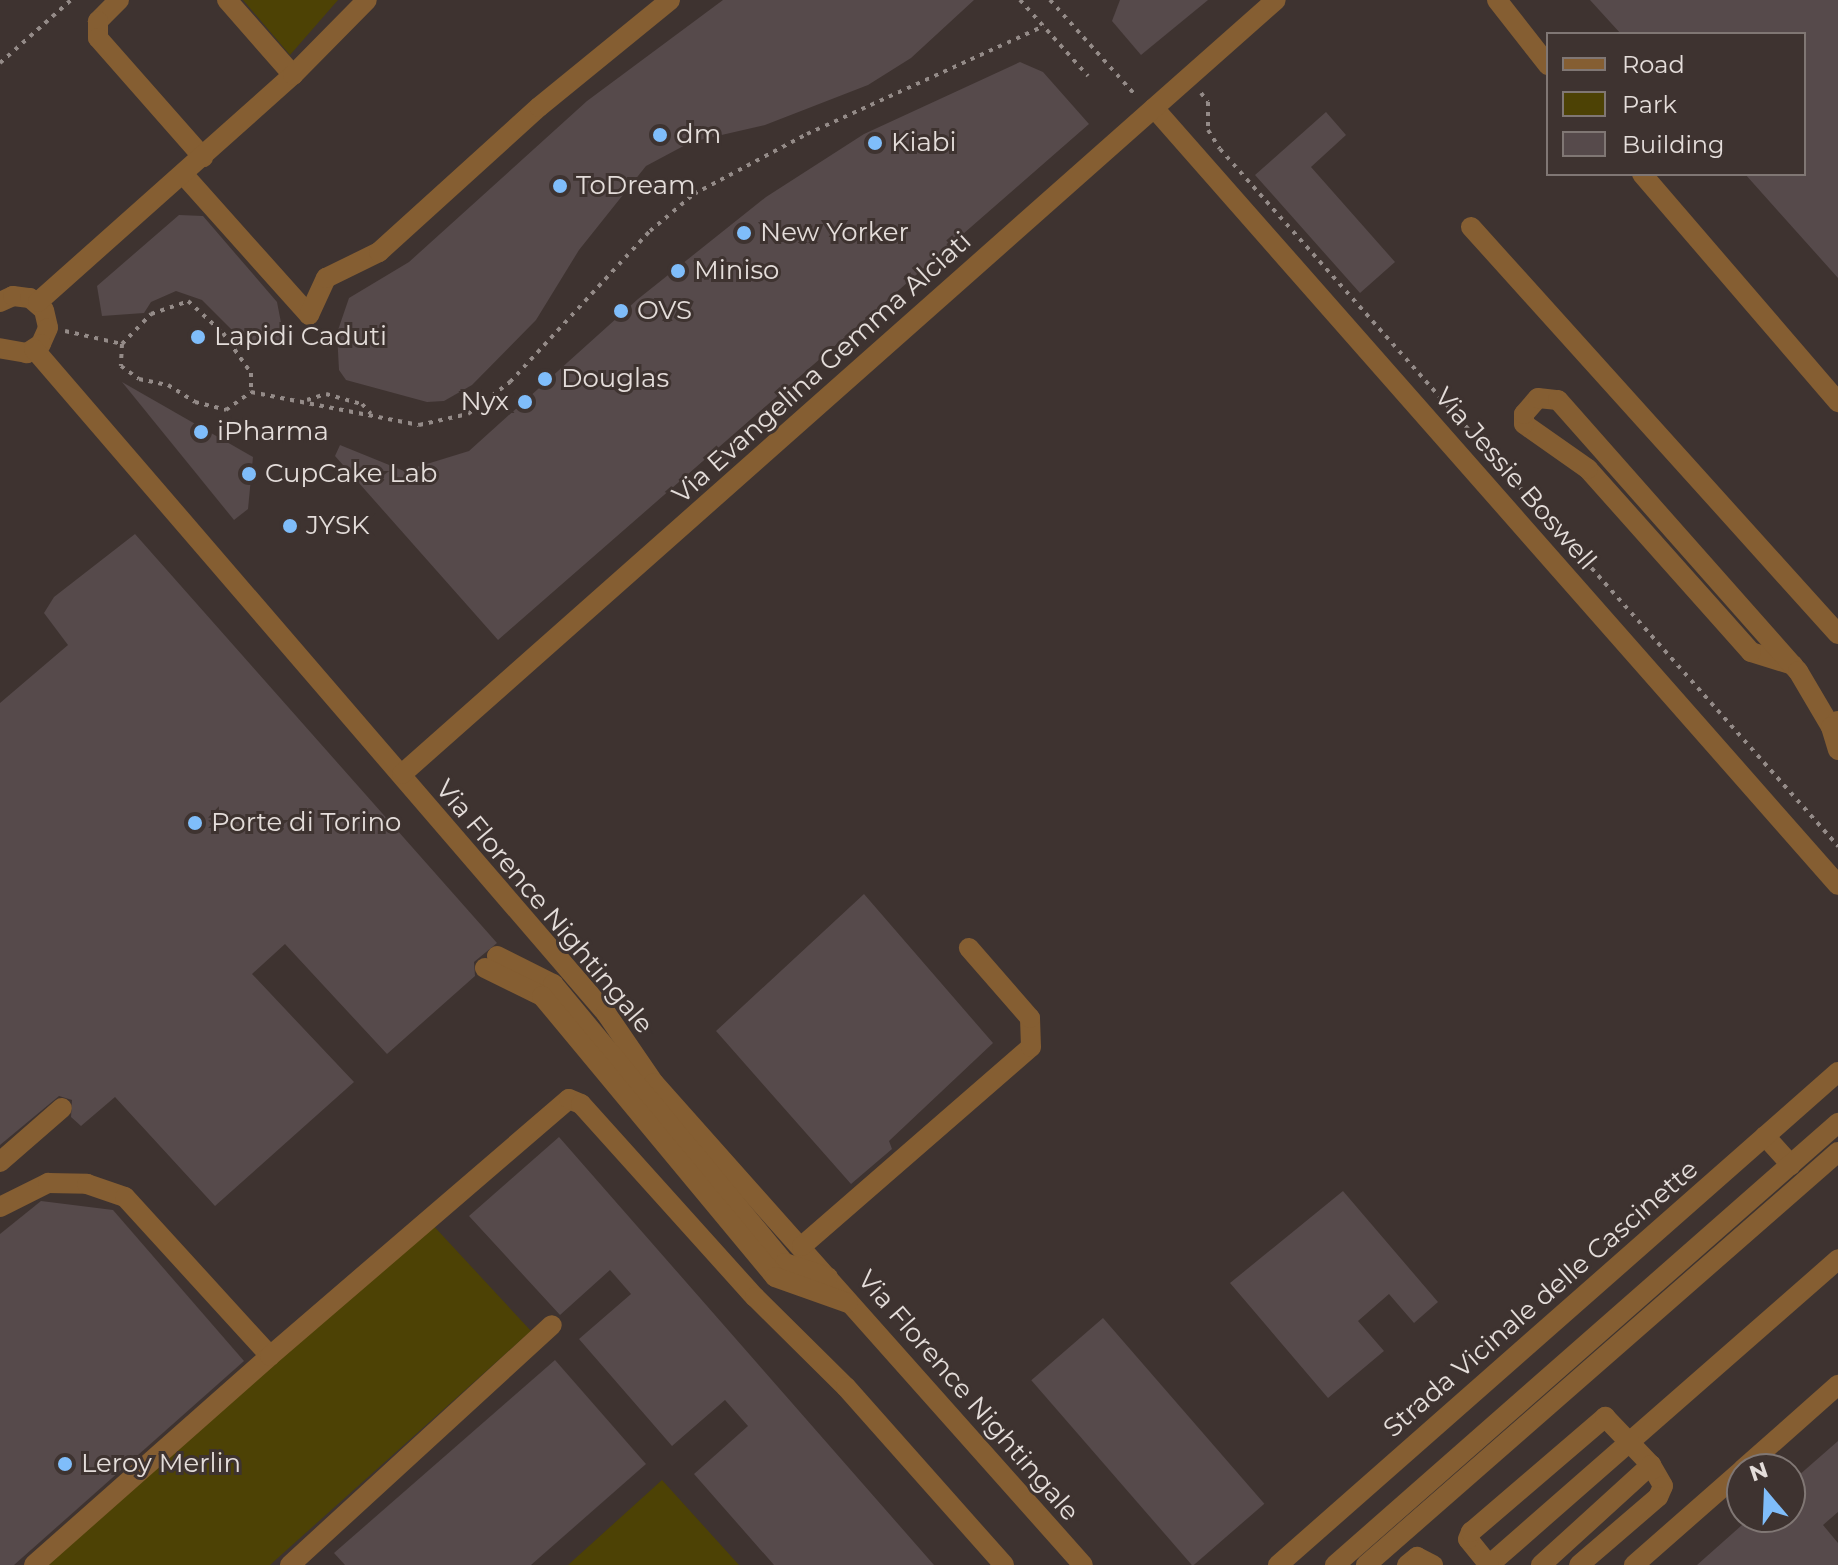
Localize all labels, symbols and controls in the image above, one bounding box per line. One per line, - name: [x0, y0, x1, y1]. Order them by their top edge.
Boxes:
- legend: [1546, 32, 1806, 176]
- text: Road: [1622, 50, 1685, 79]
- text: Park: [1622, 90, 1677, 119]
- place label: dm: [676, 119, 721, 151]
- marker: dm: [651, 126, 669, 144]
- place label: Kiabi: [891, 127, 956, 159]
- text: Building: [1622, 130, 1725, 159]
- marker: Kiabi: [866, 134, 884, 152]
- place label: ToDream: [576, 170, 696, 202]
- marker: ToDream: [551, 177, 569, 195]
- place label: New Yorker: [760, 217, 909, 249]
- marker: New Yorker: [735, 224, 753, 242]
- street label: Via Evangelina Gemma Alciati: [666, 226, 978, 510]
- place label: Miniso: [694, 255, 779, 287]
- marker: Miniso: [669, 262, 687, 280]
- place label: OVS: [637, 295, 692, 327]
- marker: OVS: [612, 302, 630, 320]
- place label: Lapidi Caduti: [214, 321, 387, 353]
- marker: Lapidi Caduti: [189, 328, 207, 346]
- place label: Douglas: [561, 363, 669, 395]
- marker: Douglas: [536, 370, 554, 388]
- street label: Via Jessie Boswell: [1427, 382, 1603, 576]
- place label: Nyx: [460, 386, 509, 418]
- marker: Nyx: [516, 393, 534, 411]
- place label: iPharma: [217, 416, 329, 448]
- marker: iPharma: [192, 423, 210, 441]
- place label: CupCake Lab: [265, 458, 437, 490]
- marker: CupCake Lab: [240, 465, 258, 483]
- place label: JYSK: [306, 510, 369, 542]
- marker: JYSK: [281, 517, 299, 535]
- street label: Via Florence Nightingale: [429, 774, 659, 1040]
- place label: Porte di Torino: [211, 807, 401, 839]
- marker: Porte di Torino: [186, 814, 204, 832]
- street label: Strada Vicinale delle Cascinette: [1377, 1154, 1705, 1444]
- street label: Via Florence Nightingale: [851, 1264, 1085, 1528]
- place label: Leroy Merlin: [81, 1448, 241, 1480]
- north arrow: [1726, 1453, 1806, 1533]
- marker: Leroy Merlin: [56, 1455, 74, 1473]
- text: N: [1746, 1456, 1771, 1487]

